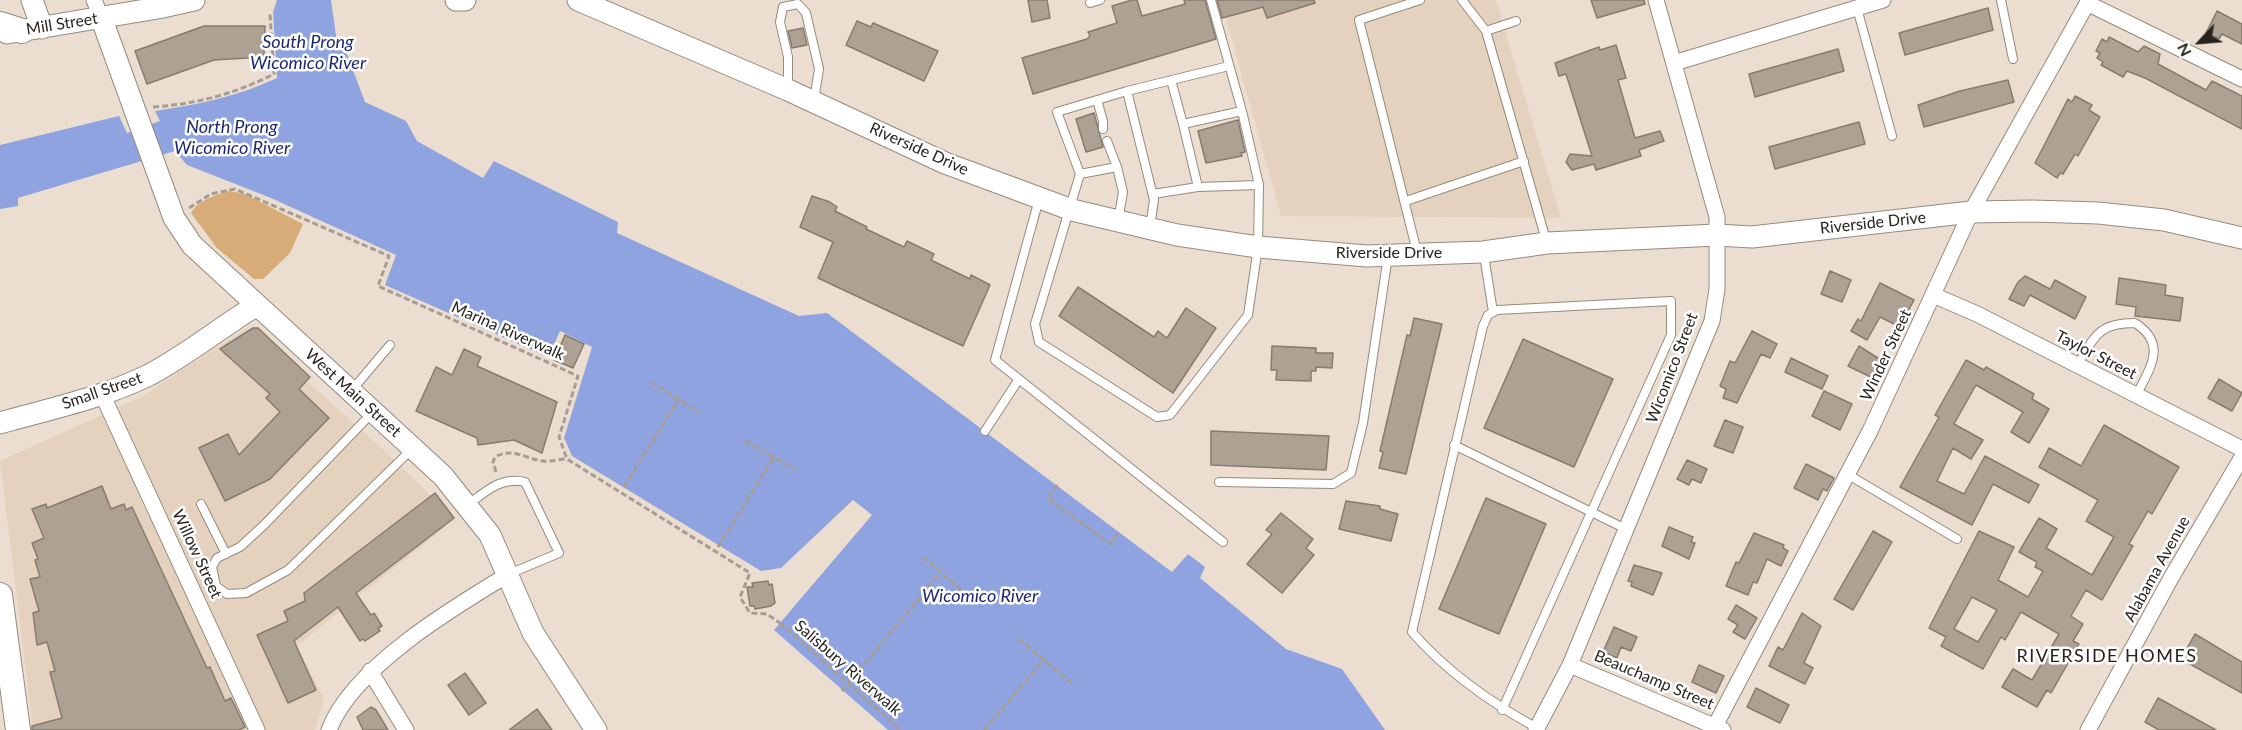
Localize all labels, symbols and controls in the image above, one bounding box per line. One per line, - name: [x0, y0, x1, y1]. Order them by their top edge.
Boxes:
- street label: Mill Street: [25, 9, 99, 39]
- north arrow: [2170, 12, 2230, 72]
- water label: South Prong Wicomico River: [250, 31, 366, 74]
- text: N: [2172, 40, 2195, 60]
- water label: North Prong Wicomico River: [174, 116, 290, 158]
- street label: Riverside Drive: [866, 119, 972, 179]
- street label: Riverside Drive: [1819, 208, 1927, 238]
- street label: Riverside Drive: [1336, 243, 1442, 263]
- street label: Marina Riverwalk: [449, 298, 567, 364]
- street label: Winder Street: [1856, 306, 1916, 404]
- street label: Wicomico Street: [1642, 310, 1702, 426]
- street label: Taylor Street: [2052, 326, 2140, 384]
- street label: West Main Street: [301, 345, 405, 441]
- street label: Small Street: [59, 368, 145, 414]
- street label: Willow Street: [168, 507, 226, 601]
- street label: Alabama Avenue: [2120, 513, 2194, 625]
- water label: Wicomico River: [922, 585, 1038, 607]
- street label: Salisbury Riverwalk: [791, 616, 905, 720]
- district label: RIVERSIDE HOMES: [2016, 645, 2198, 667]
- street label: Beauchamp Street: [1591, 646, 1717, 714]

